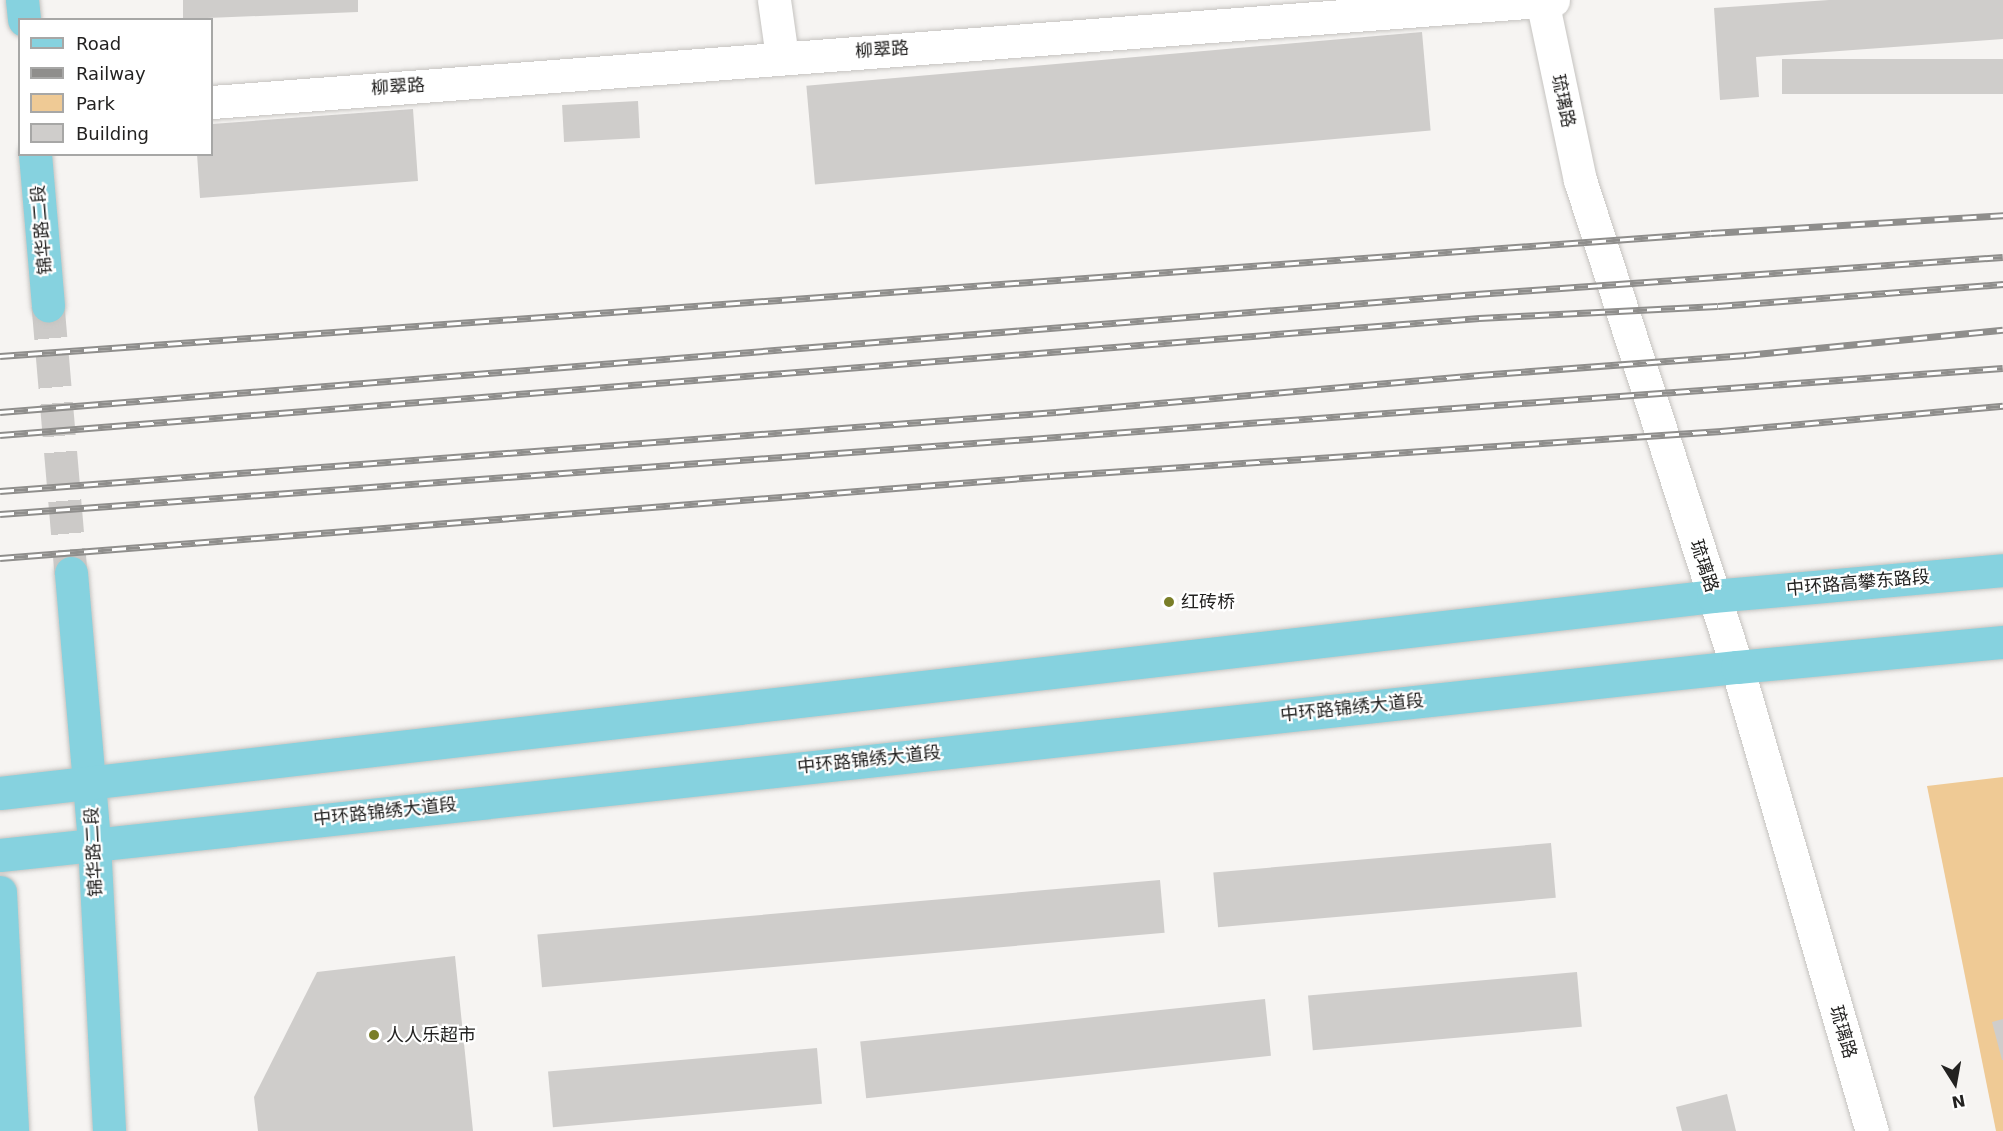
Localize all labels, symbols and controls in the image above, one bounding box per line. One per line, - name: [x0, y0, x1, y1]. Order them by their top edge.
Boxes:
- legend: [18, 18, 213, 156]
- text: Road: [76, 33, 121, 54]
- street label: 柳翠路: [854, 37, 910, 63]
- text: Railway: [76, 63, 146, 84]
- street label: 琉璃路: [1547, 72, 1579, 130]
- street label: 柳翠路: [370, 74, 426, 100]
- text: Park: [76, 93, 115, 114]
- text: Building: [76, 123, 149, 144]
- street label: 锦华路二段: [27, 184, 57, 276]
- street label: 琉璃路: [1685, 537, 1723, 595]
- street label: 中环路高攀东路段: [1785, 566, 1931, 600]
- place label: 红砖桥: [1181, 591, 1235, 613]
- marker: 红砖桥: [1162, 595, 1176, 609]
- street label: 中环路锦绣大道段: [1279, 690, 1425, 726]
- street label: 中环路锦绣大道段: [796, 742, 942, 778]
- street label: 中环路锦绣大道段: [312, 794, 458, 830]
- street label: 锦华路二段: [81, 806, 107, 898]
- street label: 琉璃路: [1825, 1003, 1861, 1061]
- place label: 人人乐超市: [386, 1024, 476, 1046]
- marker: 人人乐超市: [367, 1028, 381, 1042]
- north arrow: [1925, 1053, 1985, 1113]
- text: N: [1950, 1091, 1967, 1112]

